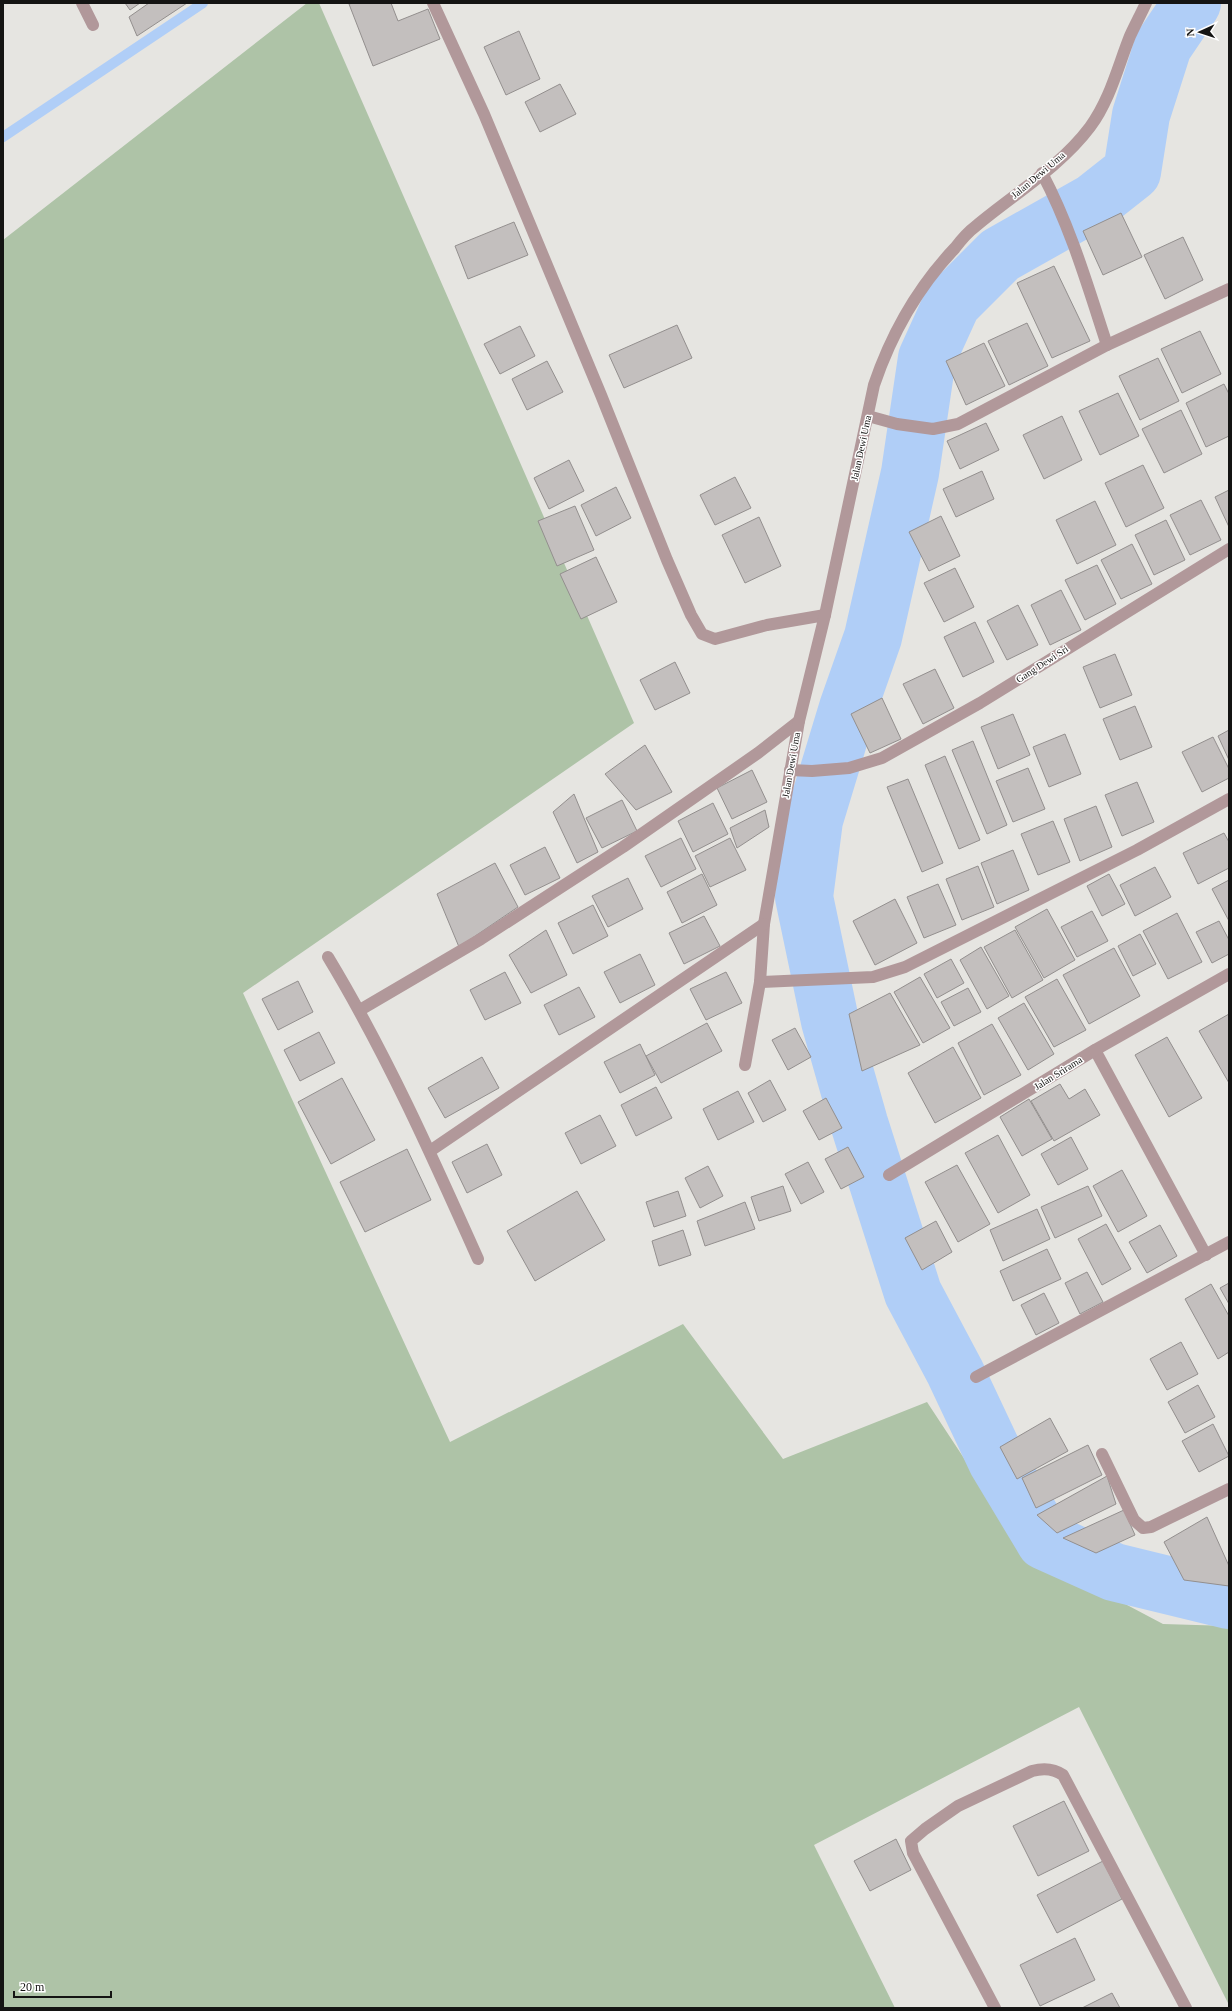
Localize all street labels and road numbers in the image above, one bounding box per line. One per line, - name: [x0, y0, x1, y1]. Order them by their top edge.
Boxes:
- street label: Jalan Dewi Uma: [1009, 149, 1067, 201]
- street label: Jalan Dewi Uma: [849, 414, 873, 482]
- street label: Gang Dewi Sri: [1014, 643, 1070, 685]
- street label: Jalan Dewi Uma: [780, 731, 802, 799]
- street label: Jalan Srirama: [1032, 1054, 1085, 1092]

